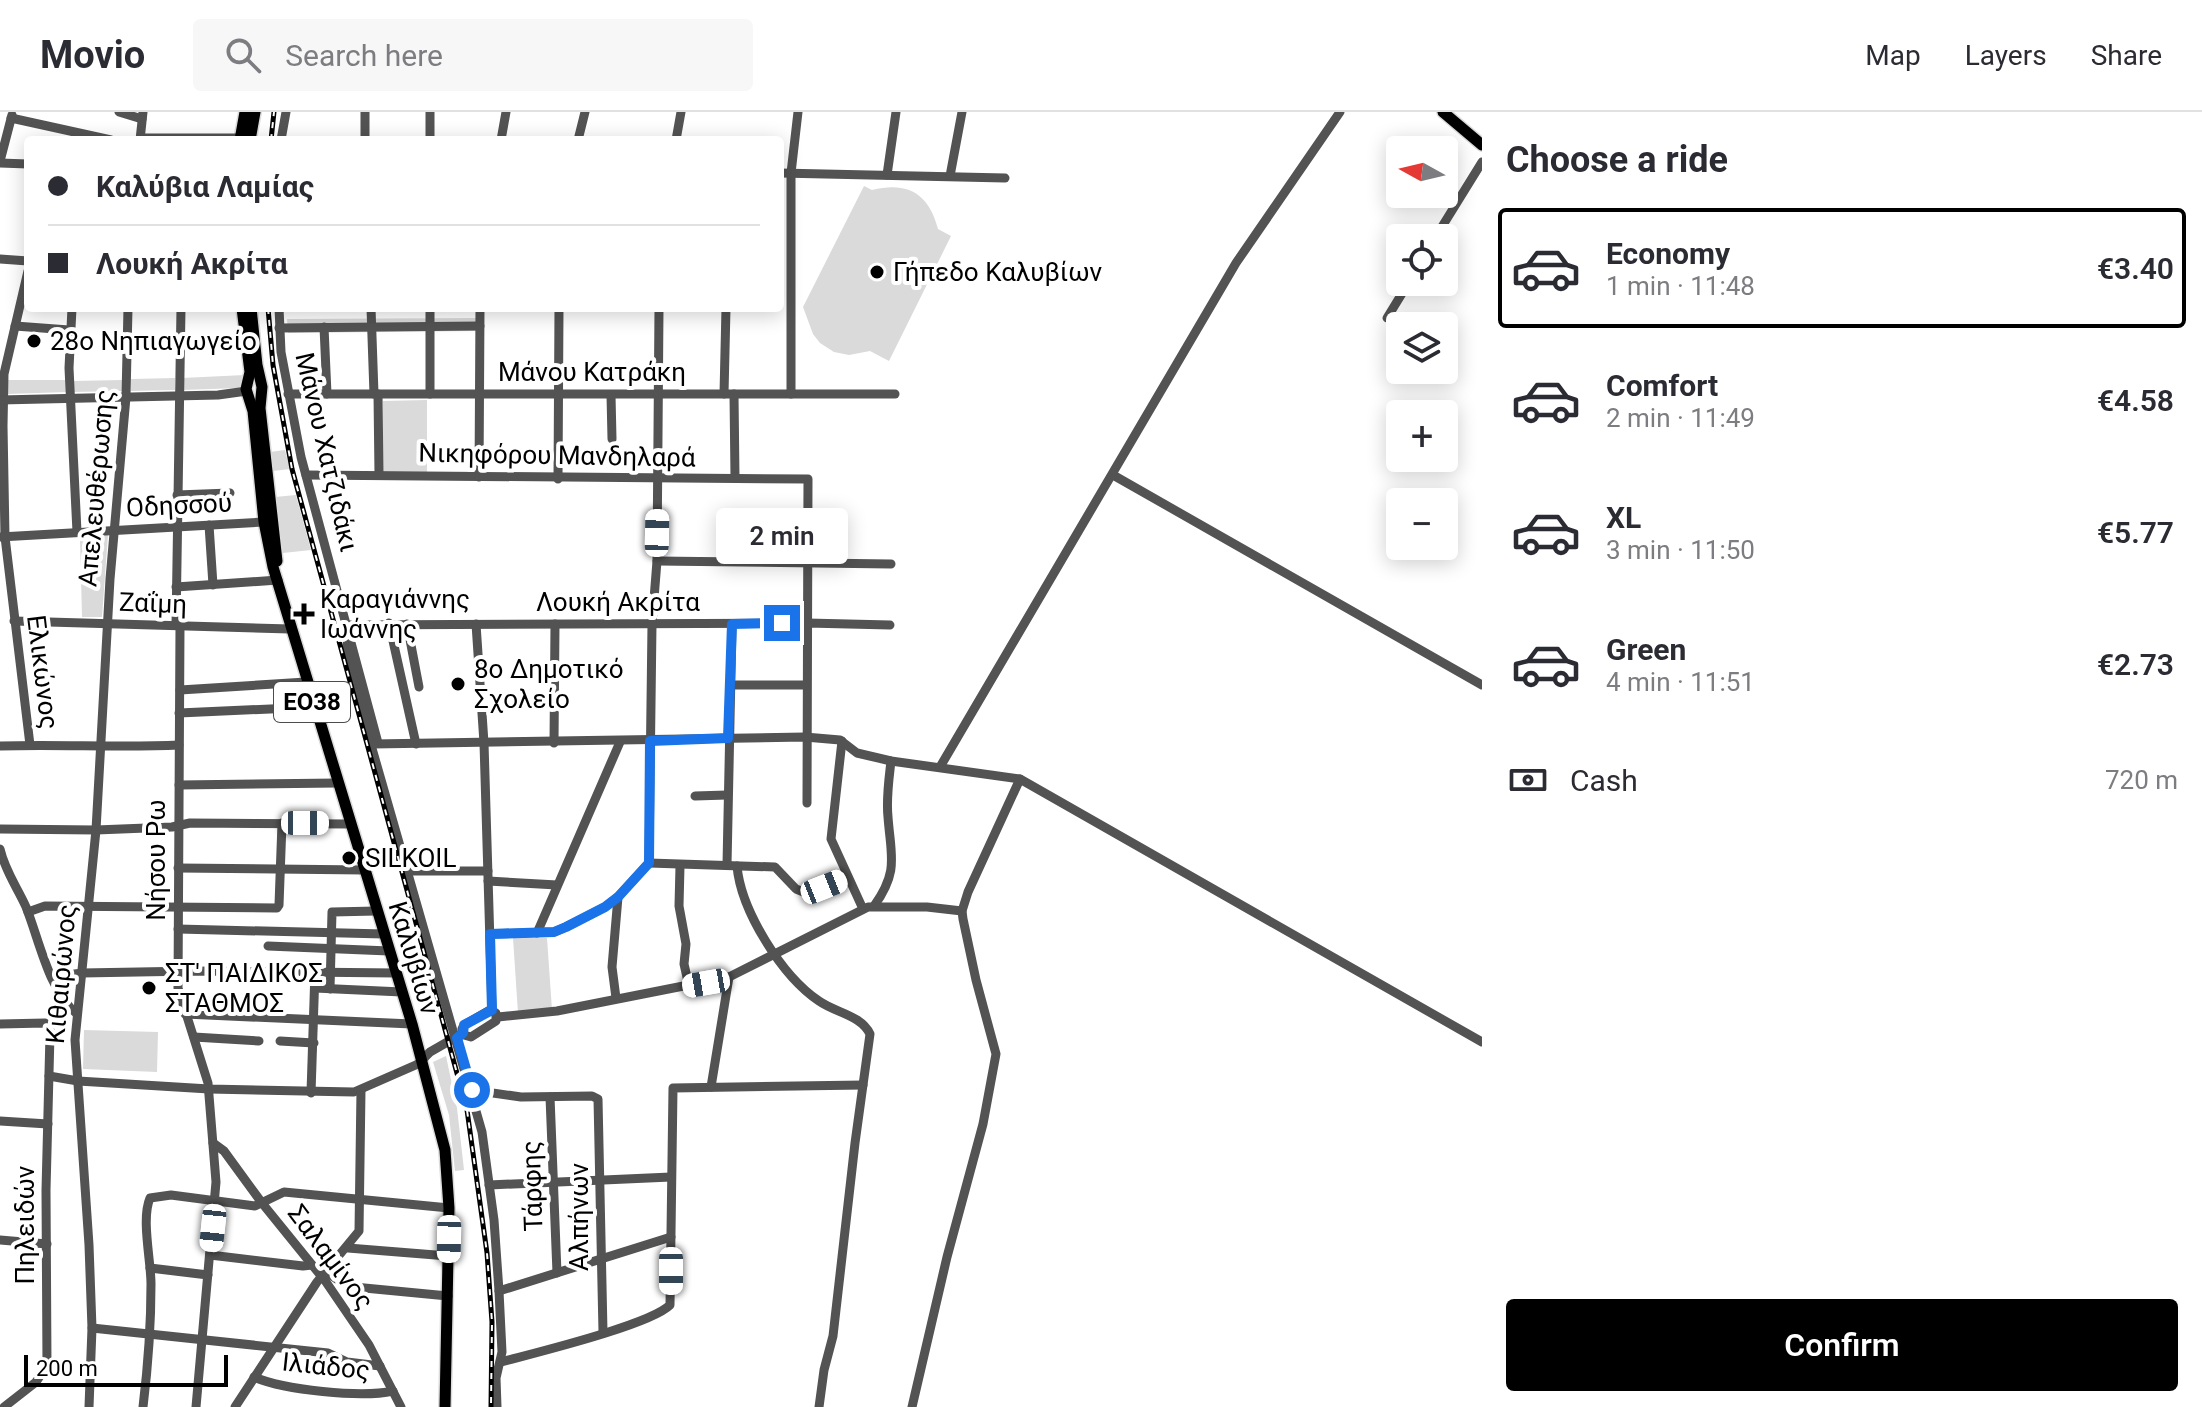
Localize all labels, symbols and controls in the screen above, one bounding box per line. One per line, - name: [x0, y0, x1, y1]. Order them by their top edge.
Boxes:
- search box: [193, 19, 753, 91]
- text: Movio: [40, 33, 145, 77]
- icon: search: [221, 33, 265, 77]
- text: Search here: [285, 38, 443, 73]
- text: Map: [1865, 39, 1921, 72]
- text: Layers: [1965, 39, 2047, 72]
- text: Share: [2091, 39, 2162, 72]
- north arrow: [1386, 136, 1458, 208]
- map controls: [1386, 136, 1458, 560]
- text: Choose a ride: [1506, 139, 1728, 181]
- text: Καλύβια Λαμίας: [96, 169, 314, 204]
- button: locate: [1386, 224, 1458, 296]
- icon: car: [1510, 232, 1582, 304]
- text: Economy: [1606, 236, 1730, 271]
- text: Λουκή Ακρίτα: [96, 246, 288, 281]
- text: €3.40: [2097, 251, 2174, 286]
- place label: Γήπεδο Καλυβίων: [893, 257, 1103, 287]
- marker: Γήπεδο Καλυβίων: [868, 263, 886, 281]
- text: 1 min · 11:48: [1606, 271, 1755, 301]
- button: layers: [1386, 312, 1458, 384]
- place label: 28ο Νηπιαγωγείο: [50, 326, 257, 356]
- marker: 28ο Νηπιαγωγείο: [25, 332, 43, 350]
- street label: Μάνου Χατζιδάκι: [289, 349, 365, 555]
- street label: Μάνου Κατράκη: [498, 357, 686, 387]
- icon: car: [1510, 364, 1582, 436]
- text: Comfort: [1606, 368, 1718, 403]
- text: €4.58: [2097, 383, 2174, 418]
- street label: Απελευθέρωσης: [72, 388, 120, 588]
- button: +: [1386, 400, 1458, 472]
- text: 2 min · 11:49: [1606, 403, 1755, 433]
- street label: Νικηφόρου Μανδηλαρά: [418, 438, 696, 472]
- street label: Οδησσού: [125, 487, 233, 523]
- button: −: [1386, 488, 1458, 560]
- icon: car: [1510, 496, 1582, 568]
- text: XL: [1606, 500, 1641, 535]
- callout: 2 min: [716, 507, 848, 563]
- car: [645, 509, 669, 557]
- text: €5.77: [2097, 515, 2174, 550]
- text: 2 min: [749, 521, 815, 551]
- text: 3 min · 11:50: [1606, 535, 1755, 565]
- place label: Καραγιάννης Ιωάννης: [320, 584, 470, 644]
- street label: Ζαΐμη: [119, 587, 187, 619]
- street label: Λουκή Ακρίτα: [536, 587, 700, 617]
- marker: Καραγιάννης Ιωάννης: [295, 605, 313, 623]
- route end: [764, 605, 800, 641]
- street label: Ελικώνος: [21, 613, 65, 731]
- icon: car: [1510, 628, 1582, 700]
- text: Green: [1606, 632, 1686, 667]
- text: €2.73: [2097, 647, 2174, 682]
- place label: 8ο Δημοτικό Σχολείο: [474, 654, 624, 714]
- text: 4 min · 11:51: [1606, 667, 1755, 697]
- marker: 8ο Δημοτικό Σχολείο: [449, 675, 467, 693]
- road number: ΕΟ38: [274, 682, 350, 722]
- icon: cash: [1506, 758, 1550, 802]
- text: Cash: [1570, 763, 1638, 798]
- text: 720 m: [2105, 765, 2178, 795]
- street label: Νήσου Ρω: [141, 799, 171, 921]
- car: [281, 811, 329, 835]
- place label: SILKOIL: [365, 843, 456, 873]
- marker: SILKOIL: [340, 849, 358, 867]
- car: [797, 867, 851, 907]
- street label: Καλυβίων: [383, 898, 446, 1019]
- street label: Κιθαιρώνος: [40, 903, 82, 1045]
- place label: ΣΤ' ΠΑΙΔΙΚΟΣ ΣΤΑΘΜΟΣ: [165, 958, 323, 1018]
- car: [680, 967, 732, 999]
- marker: ΣΤ' ΠΑΙΔΙΚΟΣ ΣΤΑΘΜΟΣ: [140, 979, 158, 997]
- route start: [454, 1072, 490, 1108]
- street label: Τάρφης: [515, 1140, 549, 1232]
- street label: Αλπήνων: [564, 1163, 594, 1271]
- street label: Πηλειδών: [10, 1165, 40, 1284]
- street label: Σαλαμίνος: [282, 1199, 380, 1315]
- car: [199, 1203, 227, 1253]
- car: [437, 1215, 461, 1263]
- car: [659, 1247, 683, 1295]
- button: Confirm: [1506, 1299, 2178, 1391]
- street label: Ιλιάδος: [281, 1346, 371, 1386]
- scale bar: [24, 1351, 228, 1387]
- text: 200 m: [36, 1356, 98, 1381]

